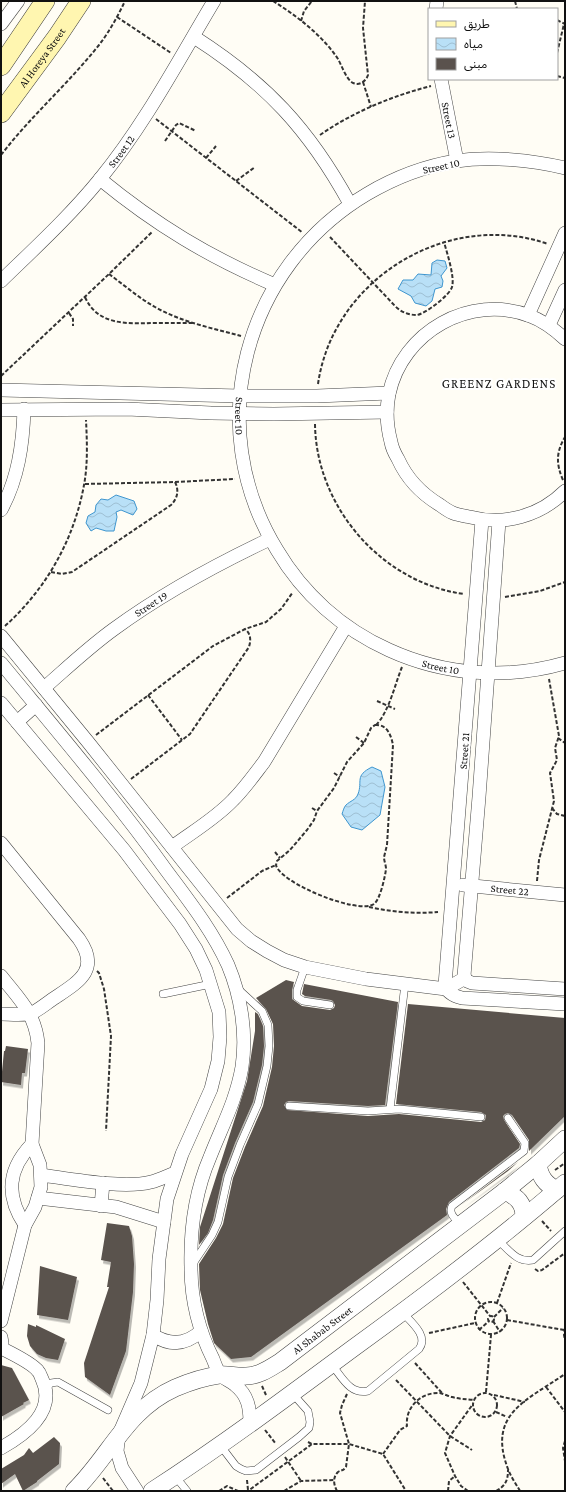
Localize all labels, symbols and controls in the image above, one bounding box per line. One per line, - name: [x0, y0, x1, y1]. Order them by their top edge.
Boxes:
- legend: [428, 8, 558, 80]
- text: طريق: [464, 17, 490, 32]
- street label: Al Horeya Street: [16, 25, 68, 89]
- text: مياه: [464, 37, 483, 51]
- text: مبنى: [464, 57, 487, 71]
- street label: Street 13: [440, 101, 458, 139]
- street label: Street 12: [105, 133, 137, 170]
- street label: Street 10: [421, 156, 461, 176]
- district label: GREENZ GARDENS: [442, 376, 556, 391]
- street label: Street 10: [233, 397, 246, 435]
- street label: Street 19: [132, 589, 170, 619]
- street label: Street 10: [421, 657, 460, 676]
- street label: Street 21: [457, 732, 471, 770]
- street label: Street 22: [490, 882, 529, 897]
- street label: Al Shabab Street: [290, 1303, 355, 1356]

